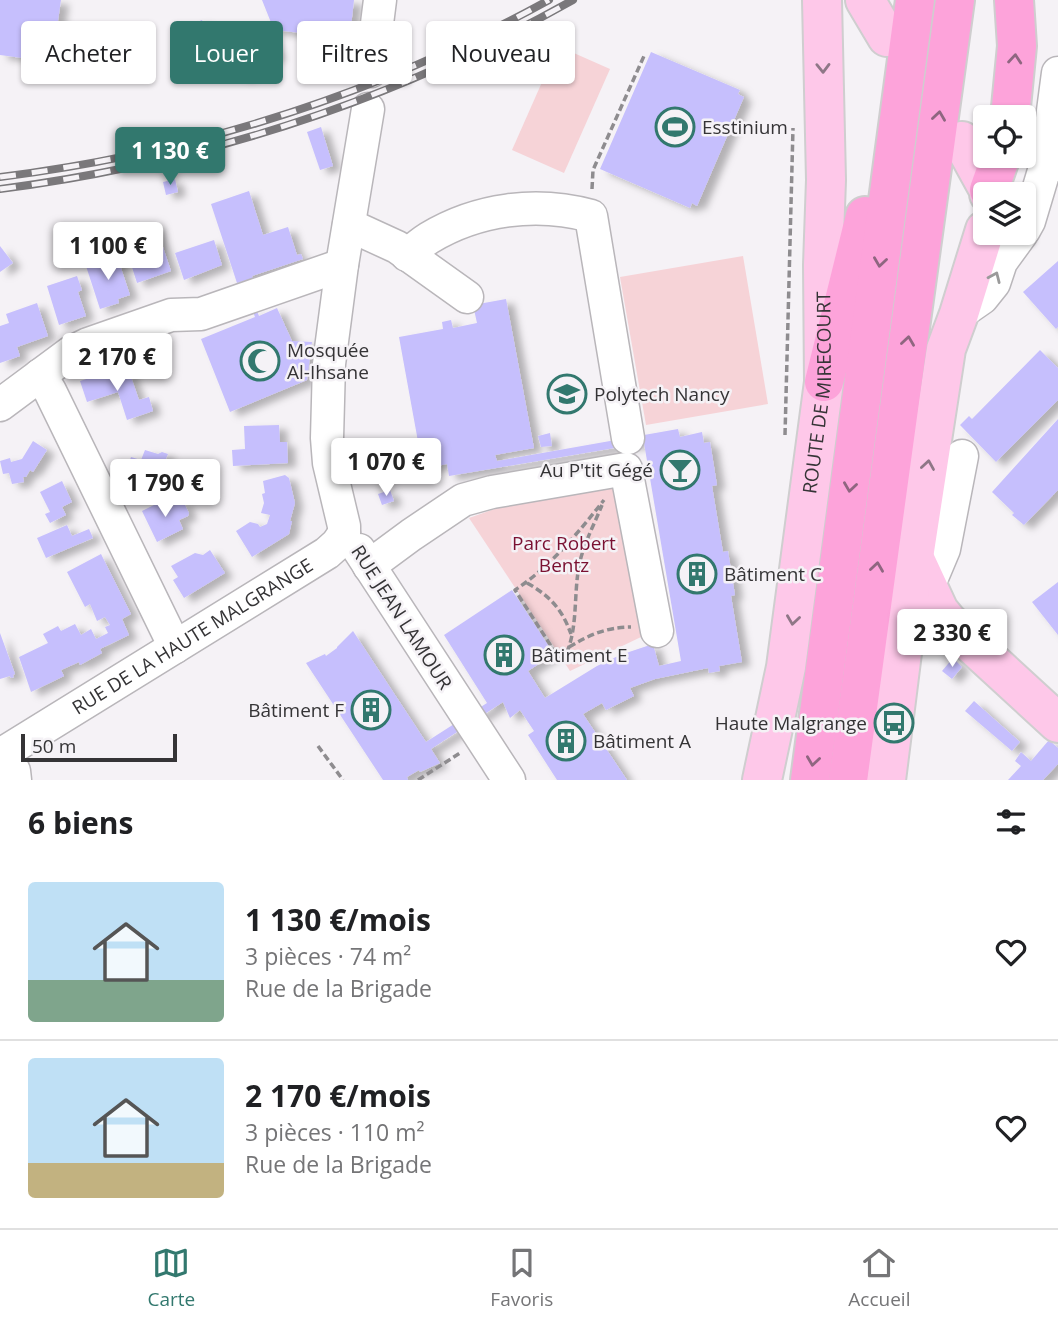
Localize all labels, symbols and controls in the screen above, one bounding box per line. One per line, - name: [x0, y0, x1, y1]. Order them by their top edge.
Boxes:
- chip: Acheter: [21, 21, 156, 84]
- chip: Louer: [170, 21, 283, 84]
- chip: Filtres: [297, 21, 412, 84]
- chip: Nouveau: [426, 21, 575, 84]
- one-way arrow: [1008, 53, 1023, 64]
- one-way arrow: [816, 63, 831, 74]
- map controls: [973, 105, 1036, 245]
- button: locate: [973, 105, 1036, 168]
- sports icon: Esstinium: [654, 106, 696, 148]
- one-way arrow: [931, 110, 946, 122]
- place label: Esstinium: [702, 114, 788, 140]
- pin: 1 130 €: [105, 128, 235, 187]
- text: 1 130 €: [131, 134, 209, 166]
- button: layers: [973, 182, 1036, 245]
- pin: 1 100 €: [43, 222, 173, 282]
- text: 1 100 €: [69, 229, 147, 261]
- one-way arrow: [873, 256, 888, 268]
- one-way arrow: [987, 272, 1001, 284]
- street label: ROUTE DE MIRECOURT: [796, 291, 837, 495]
- pin: 2 170 €: [52, 334, 182, 393]
- one-way arrow: [900, 335, 915, 347]
- place label: Mosquée Al-Ihsane: [287, 337, 369, 385]
- text: 2 170 €: [78, 340, 156, 372]
- mosque icon: Mosquée Al-Ihsane: [239, 340, 281, 382]
- school or university icon: Polytech Nancy: [546, 373, 588, 415]
- place label: Polytech Nancy: [594, 381, 730, 407]
- pin: 1 070 €: [321, 438, 451, 498]
- text: 1 070 €: [347, 445, 425, 477]
- bar icon: Au P'tit Gégé: [659, 449, 701, 491]
- place label: Au P'tit Gégé: [540, 457, 653, 483]
- one-way arrow: [920, 459, 935, 471]
- pin: 1 790 €: [100, 460, 230, 519]
- text: 1 790 €: [126, 466, 204, 498]
- one-way arrow: [842, 482, 857, 493]
- park label: Parc Robert Bentz: [512, 530, 616, 578]
- street label: RUE JEAN LAMOUR: [346, 540, 459, 694]
- street label: RUE DE LA HAUTE MALGRANGE: [67, 552, 318, 720]
- building icon: Bâtiment C: [676, 553, 718, 595]
- place label: Bâtiment C: [724, 561, 822, 587]
- one-way arrow: [869, 561, 884, 573]
- pin: 2 330 €: [887, 610, 1017, 669]
- one-way arrow: [786, 614, 801, 626]
- text: 2 330 €: [913, 616, 991, 648]
- building icon: Bâtiment E: [483, 634, 525, 676]
- place label: Bâtiment E: [531, 642, 628, 668]
- building icon: Bâtiment F: [350, 689, 392, 731]
- place label: Bâtiment F: [248, 697, 344, 723]
- bus stop icon: Haute Malgrange: [873, 702, 915, 744]
- place label: Haute Malgrange: [715, 710, 867, 736]
- building icon: Bâtiment A: [545, 720, 587, 762]
- place label: Bâtiment A: [593, 728, 691, 754]
- scale bar: [21, 731, 177, 763]
- text: 50 m: [32, 733, 76, 759]
- one-way arrow: [805, 755, 820, 767]
- text: 6 biens: [28, 802, 133, 843]
- icon: filters: [992, 803, 1030, 841]
- text: 1 130 €/mois: [245, 899, 431, 940]
- icon: home: [84, 910, 168, 994]
- icon: heart: [992, 933, 1030, 971]
- text: 3 pièces · 74 m²: [245, 940, 411, 972]
- text: Rue de la Brigade: [245, 972, 432, 1004]
- text: 2 170 €/mois: [245, 1075, 431, 1116]
- icon: home: [84, 1086, 168, 1170]
- icon: heart: [992, 1109, 1030, 1147]
- text: 3 pièces · 110 m²: [245, 1116, 425, 1148]
- text: Rue de la Brigade: [245, 1148, 432, 1180]
- tab: Carte: [148, 1244, 195, 1312]
- tab: Favoris: [490, 1244, 553, 1312]
- tab: Accueil: [848, 1244, 910, 1312]

